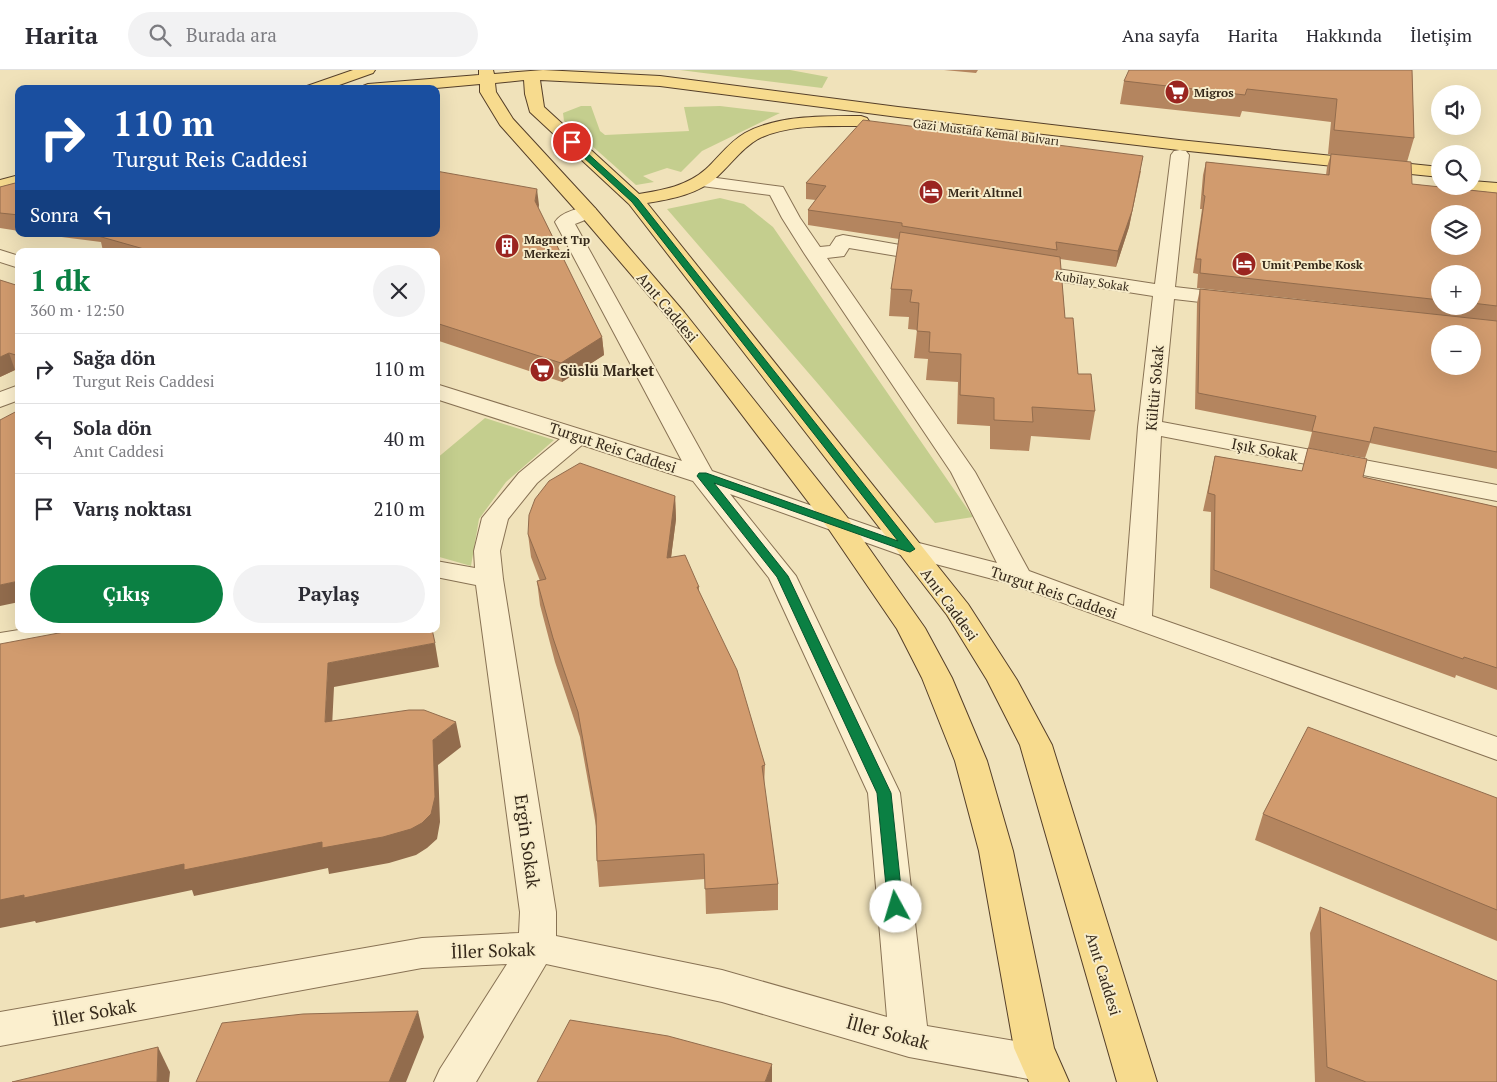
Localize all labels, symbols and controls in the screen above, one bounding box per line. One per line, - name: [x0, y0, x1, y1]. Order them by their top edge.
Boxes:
- search box: [128, 12, 478, 57]
- text: Harita: [25, 19, 98, 51]
- icon: search: [146, 21, 174, 49]
- text: Burada ara: [186, 22, 277, 47]
- text: Ana sayfa: [1122, 23, 1200, 47]
- text: Harita: [1228, 23, 1278, 47]
- text: Hakkında: [1306, 23, 1382, 47]
- text: İletişim: [1410, 23, 1472, 47]
- supermarket icon: Migros: [1164, 79, 1190, 105]
- place label: Migros: [1194, 85, 1234, 100]
- map controls: [1431, 85, 1481, 375]
- button: sound: [1431, 85, 1481, 135]
- text: 110 m: [113, 100, 214, 146]
- icon: right: [30, 105, 95, 170]
- street label: Gazi Mustafa Kemal Bulvarı: [912, 116, 1060, 148]
- pin: [551, 121, 593, 163]
- icon: arrive: [558, 128, 586, 156]
- text: Turgut Reis Caddesi: [113, 144, 308, 173]
- button: search: [1431, 145, 1481, 195]
- hotel icon: Merit Altınel: [918, 179, 944, 205]
- place label: Merit Altınel: [948, 185, 1022, 200]
- icon: left: [89, 200, 117, 228]
- text: Sonra: [30, 202, 79, 227]
- button: layers: [1431, 205, 1481, 255]
- place label: Magnet Tıp Merkezi: [524, 232, 590, 261]
- building icon: Magnet Tıp Merkezi: [494, 233, 520, 259]
- hotel icon: Umit Pembe Kosk: [1231, 251, 1257, 277]
- place label: Umit Pembe Kosk: [1262, 257, 1363, 272]
- text: 1 dk: [30, 260, 91, 300]
- button: close: [373, 265, 425, 317]
- button: +: [1431, 265, 1481, 315]
- street label: Anıt Caddesi: [633, 268, 703, 346]
- street label: Kubilay Sokak: [1054, 268, 1131, 294]
- text: 360 m · 12:50: [30, 299, 124, 321]
- button: −: [1431, 325, 1481, 375]
- street label: Kültür Sokak: [1140, 344, 1168, 432]
- text: Sağa dön: [73, 345, 156, 370]
- icon: right: [30, 355, 58, 383]
- text: 110 m: [374, 356, 425, 381]
- supermarket icon: Süslü Market: [529, 357, 555, 383]
- place label: Süslü Market: [560, 360, 654, 380]
- text: Turgut Reis Caddesi: [73, 370, 215, 392]
- text: Sola dön: [73, 415, 152, 440]
- street label: Turgut Reis Caddesi: [547, 417, 679, 477]
- icon: left: [30, 425, 58, 453]
- text: 40 m: [384, 426, 425, 451]
- street label: Işık Sokak: [1230, 433, 1300, 465]
- text: Anıt Caddesi: [73, 440, 164, 462]
- icon: arrive: [30, 495, 58, 523]
- text: Varış noktası: [73, 496, 192, 521]
- text: 210 m: [374, 496, 425, 521]
- street label: Turgut Reis Caddesi: [988, 561, 1120, 623]
- street label: Anıt Caddesi: [917, 564, 983, 644]
- button: Çıkış: [30, 565, 223, 623]
- button: Paylaş: [233, 565, 425, 623]
- street label: Ergin Sokak: [510, 792, 547, 890]
- position arrow: [869, 880, 921, 932]
- street label: Anıt Caddesi: [1082, 930, 1126, 1018]
- street label: İller Sokak: [450, 937, 536, 963]
- street label: İller Sokak: [50, 993, 139, 1031]
- street label: İller Sokak: [844, 1009, 933, 1055]

